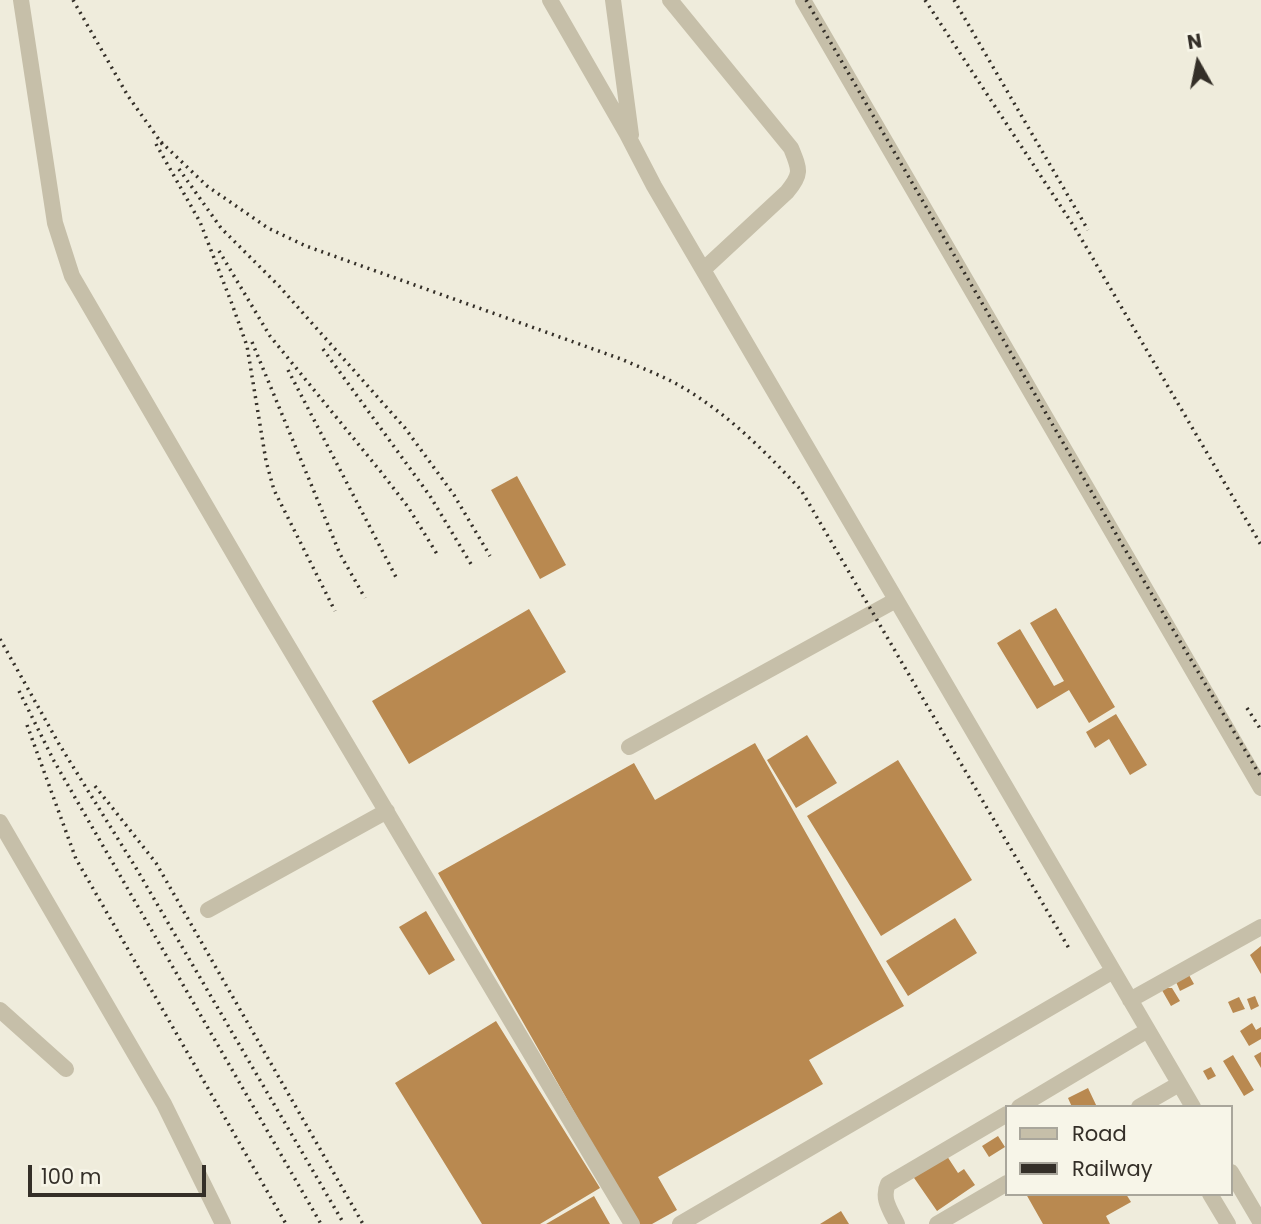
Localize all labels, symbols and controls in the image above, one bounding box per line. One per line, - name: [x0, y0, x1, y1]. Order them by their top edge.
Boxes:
- text: N: [1185, 27, 1204, 56]
- north arrow: [1163, 28, 1233, 98]
- legend: [1006, 1105, 1233, 1196]
- text: Road: [1072, 1119, 1127, 1148]
- scale bar: [32, 1150, 210, 1194]
- text: Railway: [1072, 1154, 1153, 1183]
- text: 100 m: [41, 1162, 101, 1191]

